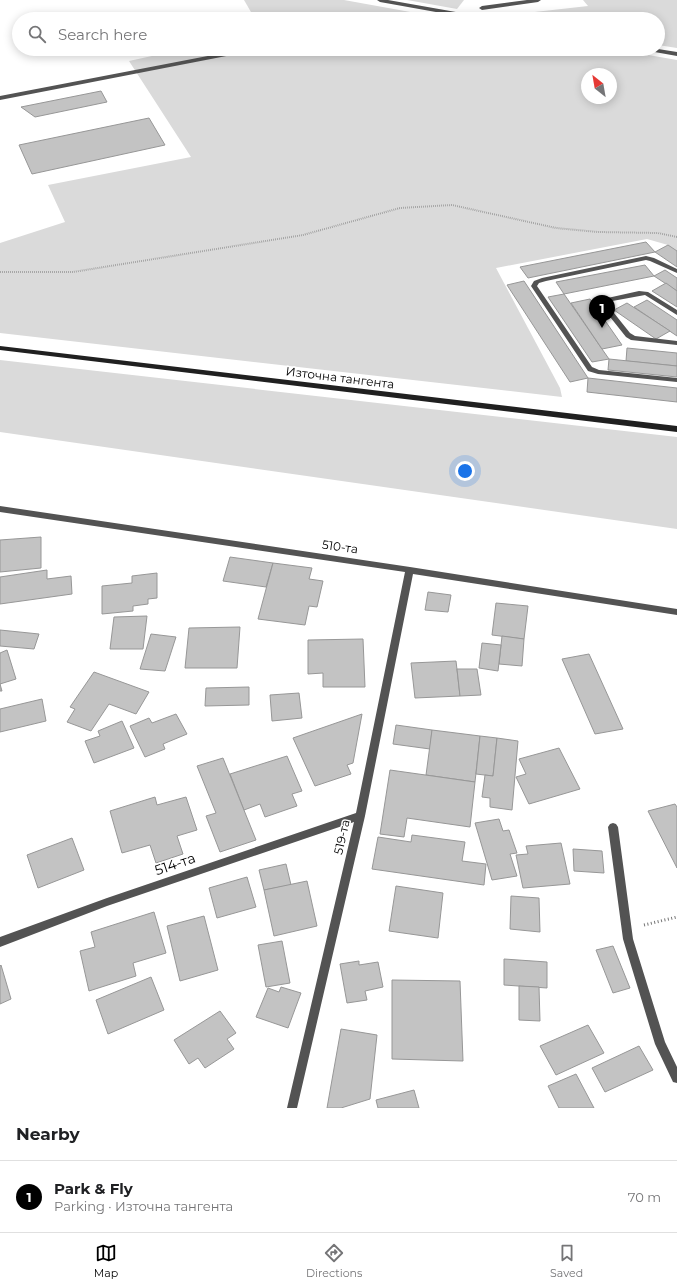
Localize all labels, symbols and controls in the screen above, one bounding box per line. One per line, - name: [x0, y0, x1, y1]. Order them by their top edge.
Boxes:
- search box: [12, 12, 665, 56]
- icon: search: [26, 23, 48, 45]
- text: Search here: [58, 25, 147, 44]
- north arrow: [581, 68, 617, 104]
- pin: 1: [589, 295, 615, 328]
- street label: Източна тангента: [285, 363, 395, 392]
- your location: [455, 461, 475, 481]
- street label: 510-та: [321, 537, 359, 556]
- street label: 519-та: [330, 818, 353, 856]
- street label: 514-та: [152, 849, 198, 879]
- text: Nearby: [16, 1124, 80, 1144]
- text: Park & Fly: [54, 1179, 133, 1198]
- text: 1: [26, 1189, 32, 1205]
- text: 70 m: [628, 1189, 661, 1205]
- text: Parking · Източна тангента: [54, 1198, 233, 1214]
- tab: Map: [94, 1242, 118, 1280]
- tab: Directions: [306, 1242, 362, 1280]
- tab: Saved: [550, 1242, 583, 1280]

